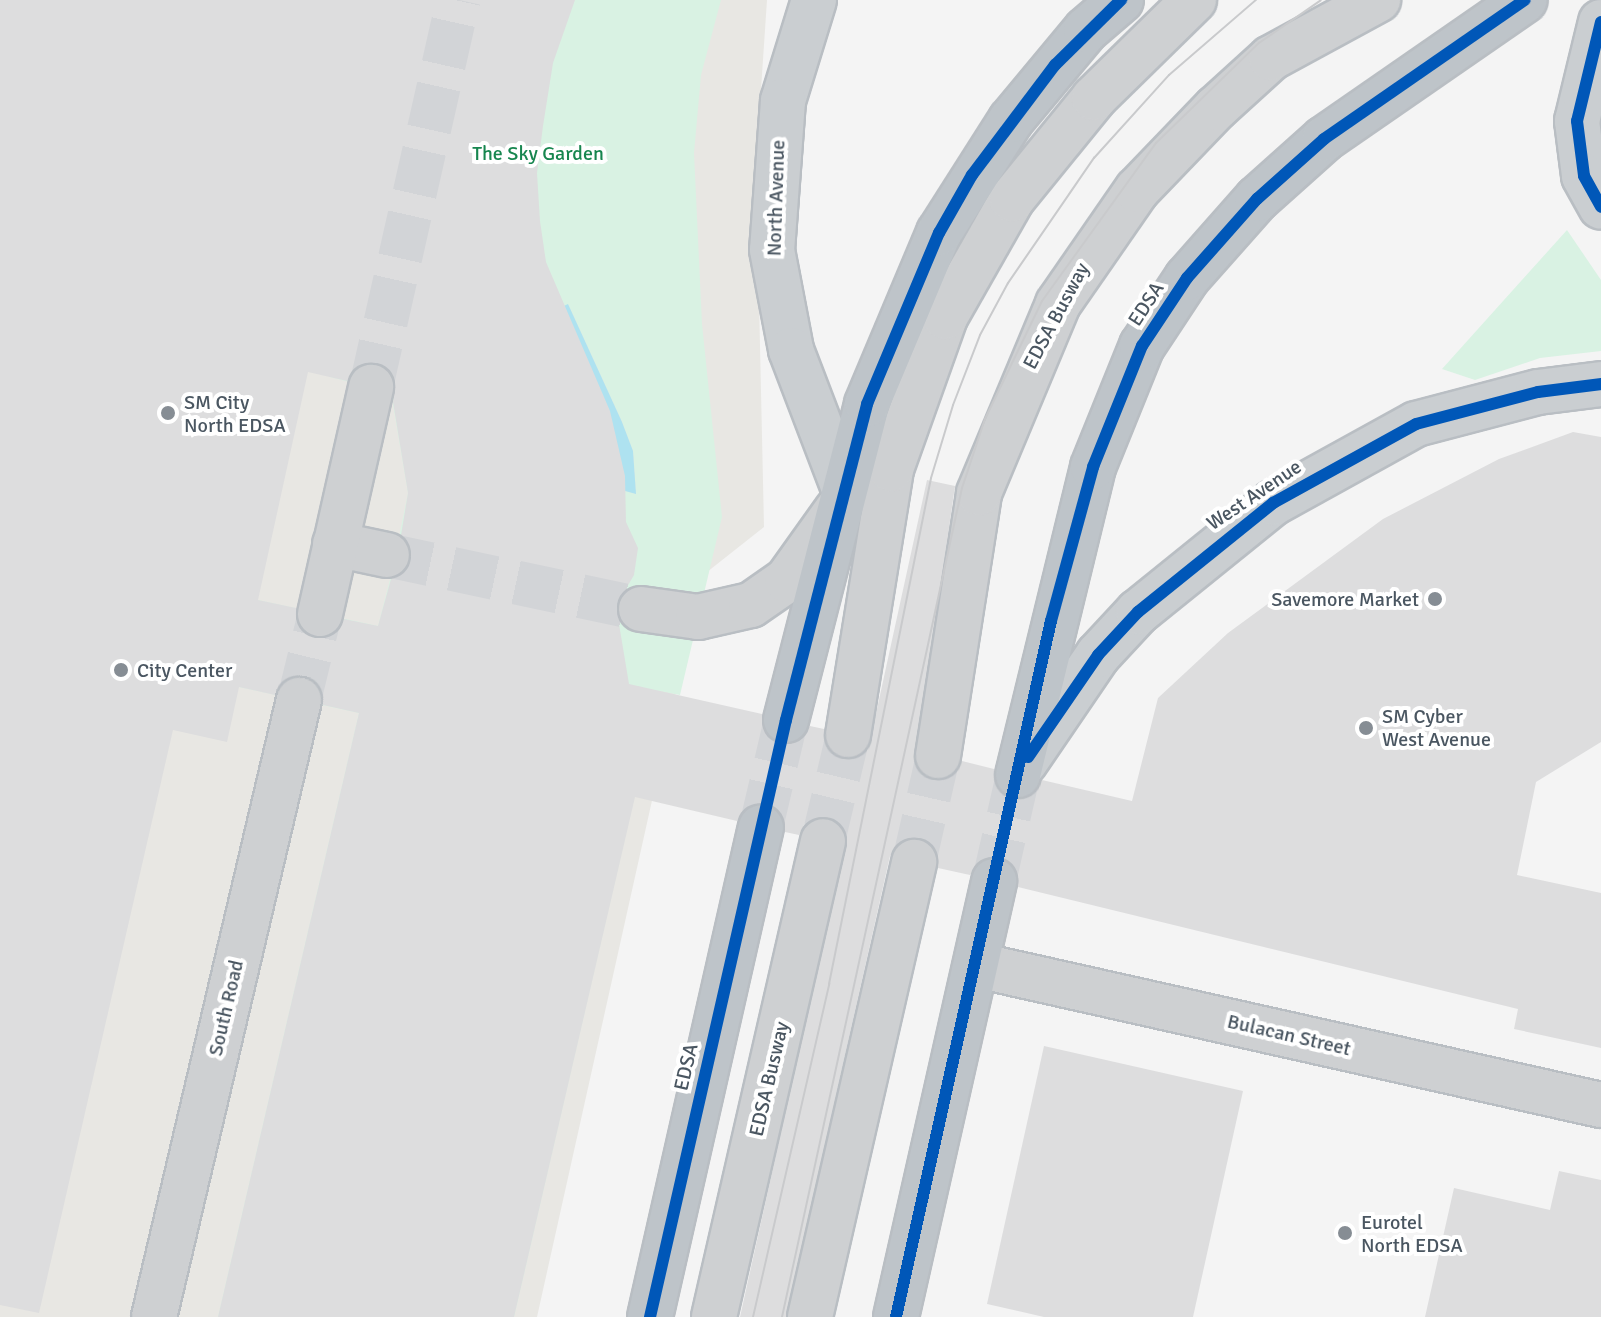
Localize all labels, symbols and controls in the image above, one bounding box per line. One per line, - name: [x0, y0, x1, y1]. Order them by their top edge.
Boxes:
- street label: North Avenue: [762, 139, 790, 257]
- park label: The Sky Garden: [472, 141, 604, 165]
- street label: EDSA Busway: [1018, 259, 1094, 373]
- street label: EDSA: [1123, 277, 1169, 331]
- place label: SM City North EDSA: [184, 390, 286, 437]
- marker: SM City North EDSA: [159, 404, 177, 422]
- street label: West Avenue: [1202, 455, 1306, 535]
- place label: Savemore Market: [1271, 587, 1419, 611]
- marker: Savemore Market: [1426, 590, 1444, 608]
- place label: City Center: [137, 658, 232, 682]
- marker: City Center: [112, 661, 130, 679]
- place label: SM Cyber West Avenue: [1382, 704, 1491, 751]
- marker: SM Cyber West Avenue: [1357, 719, 1375, 737]
- street label: South Road: [203, 958, 249, 1058]
- street label: Bulacan Street: [1225, 1009, 1353, 1061]
- street label: EDSA Busway: [744, 1019, 794, 1139]
- street label: EDSA: [669, 1041, 703, 1093]
- place label: Eurotel North EDSA: [1361, 1210, 1463, 1257]
- marker: Eurotel North EDSA: [1336, 1224, 1354, 1242]

